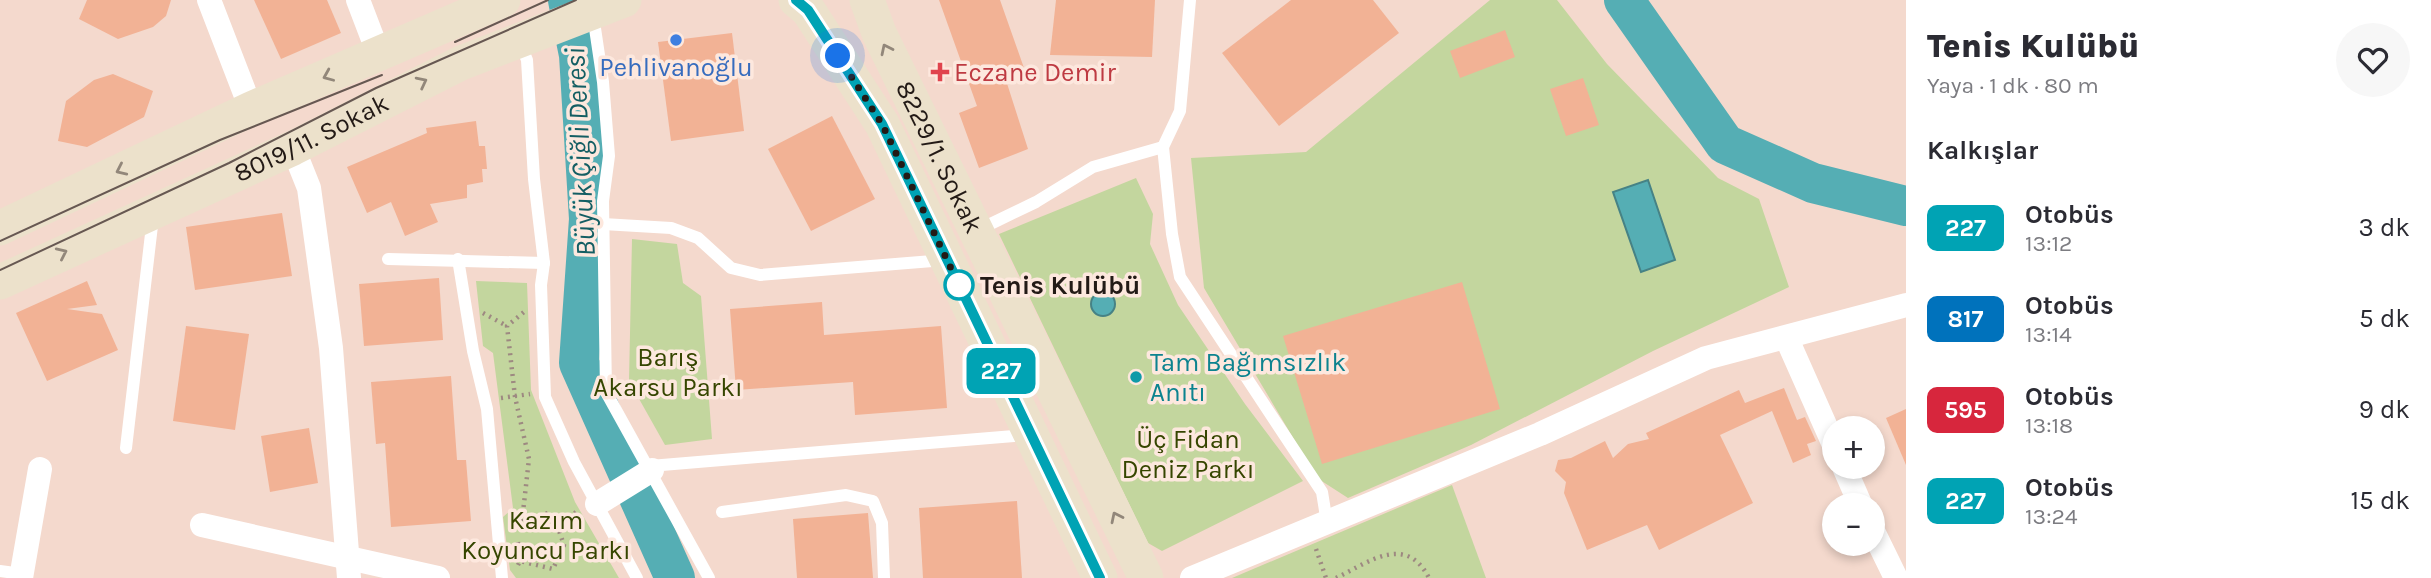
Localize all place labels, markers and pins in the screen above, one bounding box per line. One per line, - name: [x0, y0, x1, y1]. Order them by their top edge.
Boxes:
- marker: Pehlivanoğlu: [668, 32, 684, 48]
- place label: Pehlivanoğlu: [599, 52, 753, 83]
- place label: Eczane Demir: [954, 57, 1116, 88]
- marker: Eczane Demir: [932, 64, 948, 80]
- marker: Tenis Kulübü: [944, 270, 974, 300]
- place label: Tenis Kulübü: [980, 270, 1140, 301]
- place label: Tam Bağımsızlık Anıtı: [1150, 347, 1346, 408]
- marker: Tam Bağımsızlık Anıtı: [1128, 369, 1144, 385]

